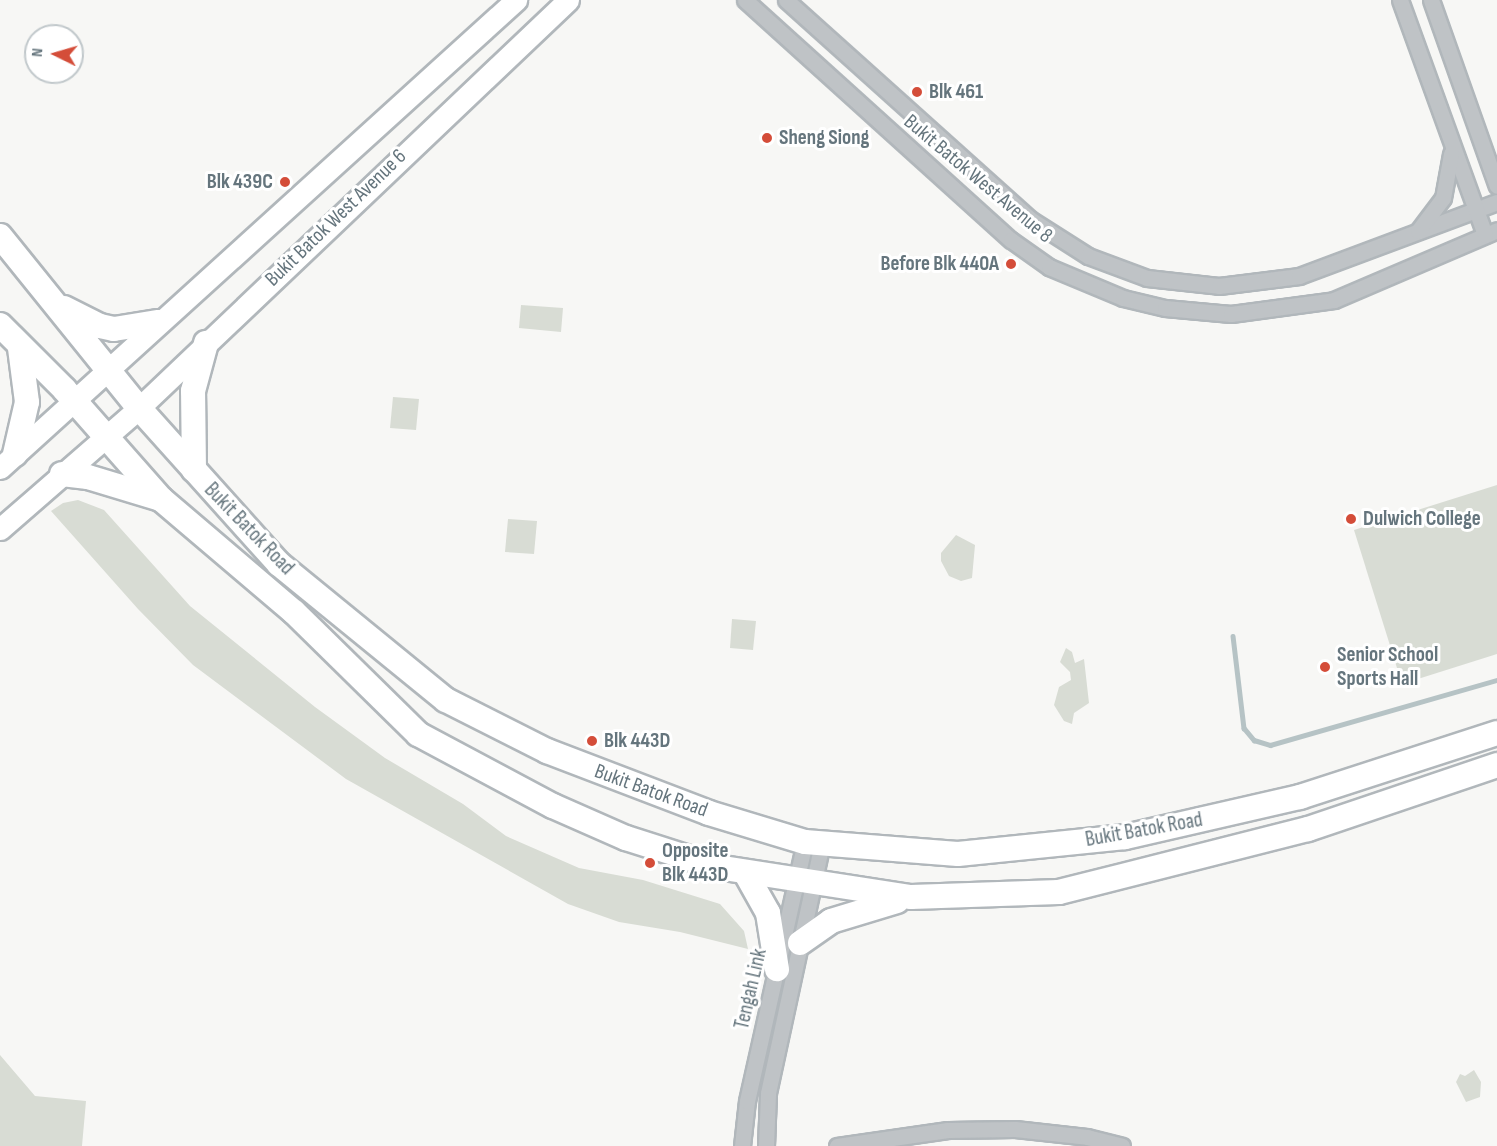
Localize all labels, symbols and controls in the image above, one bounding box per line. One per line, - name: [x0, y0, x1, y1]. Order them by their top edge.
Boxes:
- north arrow: [24, 24, 84, 84]
- text: N: [28, 47, 47, 58]
- place label: Blk 461: [929, 79, 983, 105]
- marker: Blk 461: [910, 85, 924, 99]
- street label: Bukit Batok West Avenue 8: [898, 109, 1058, 249]
- place label: Sheng Siong: [779, 125, 869, 151]
- marker: Sheng Siong: [760, 131, 774, 145]
- street label: Bukit Batok West Avenue 6: [260, 144, 412, 292]
- place label: Blk 439C: [207, 169, 273, 195]
- marker: Blk 439C: [278, 175, 292, 189]
- place label: Before Blk 440A: [880, 251, 999, 277]
- marker: Before Blk 440A: [1004, 257, 1018, 271]
- street label: Bukit Batok Road: [199, 478, 299, 580]
- place label: Dulwich College: [1363, 506, 1481, 532]
- marker: Dulwich College: [1344, 512, 1358, 526]
- place label: Senior School Sports Hall: [1337, 642, 1438, 692]
- marker: Senior School Sports Hall: [1318, 660, 1332, 674]
- place label: Blk 443D: [604, 728, 670, 754]
- marker: Blk 443D: [585, 734, 599, 748]
- street label: Bukit Batok Road: [591, 759, 711, 823]
- street label: Bukit Batok Road: [1083, 807, 1205, 853]
- place label: Opposite Blk 443D: [662, 838, 728, 888]
- marker: Opposite Blk 443D: [643, 856, 657, 870]
- street label: Tengah Link: [730, 946, 772, 1032]

